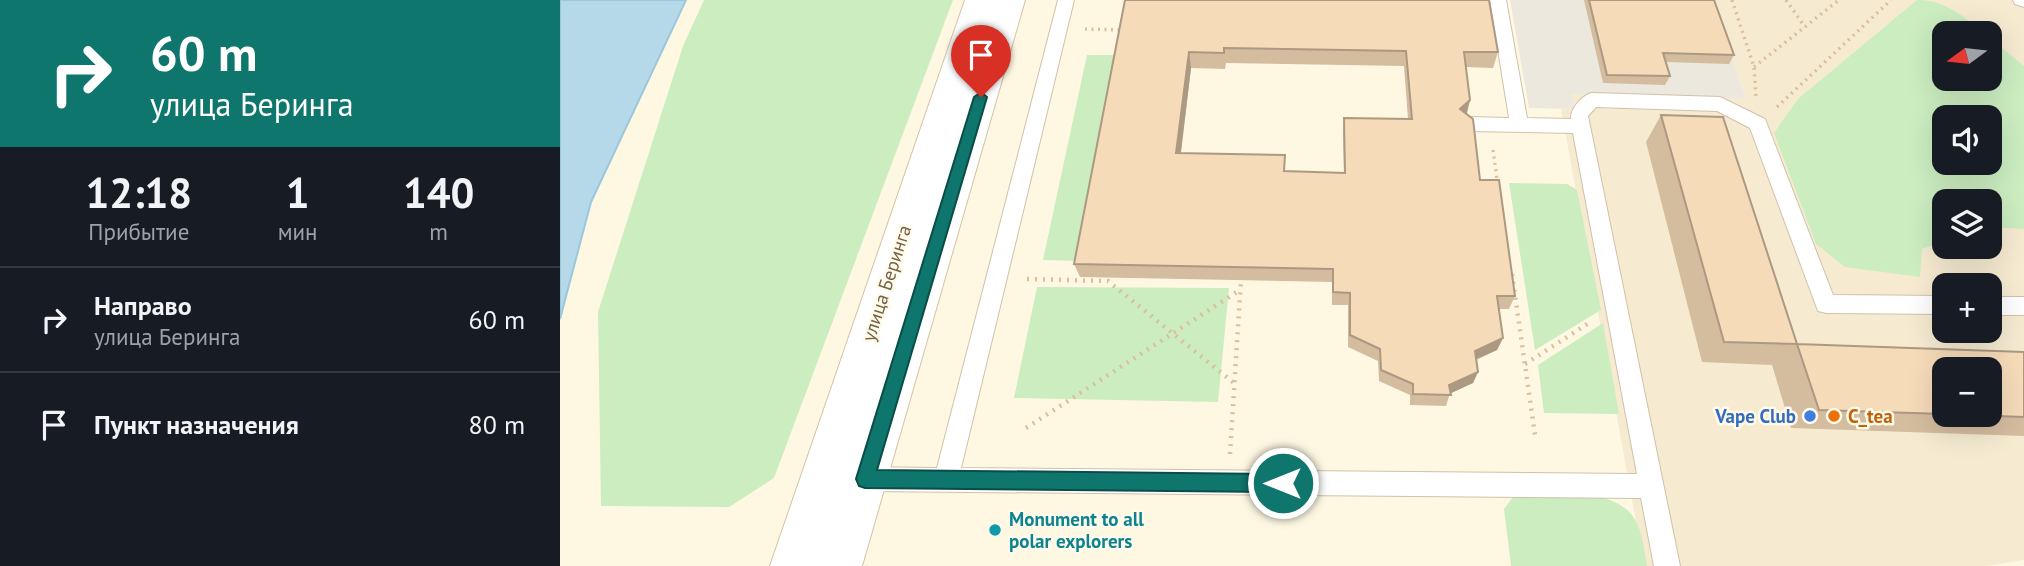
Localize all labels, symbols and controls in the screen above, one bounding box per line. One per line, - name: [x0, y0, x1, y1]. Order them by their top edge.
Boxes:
- text: 60 m: [150, 21, 257, 85]
- north arrow: [1932, 21, 2002, 91]
- map controls: [1932, 21, 2002, 427]
- pin: [951, 25, 1011, 97]
- icon: right: [35, 28, 126, 119]
- icon: arrive: [962, 36, 1000, 74]
- text: улица Беринга: [150, 83, 354, 125]
- button: sound: [1932, 105, 2002, 175]
- text: 12:18: [86, 165, 192, 220]
- text: 1: [286, 165, 309, 220]
- text: 140: [403, 165, 474, 220]
- button: layers: [1932, 189, 2002, 259]
- text: Прибытие: [88, 217, 189, 246]
- text: мин: [278, 217, 317, 246]
- text: m: [429, 217, 448, 246]
- street label: улица Беринга: [856, 222, 916, 344]
- button: +: [1932, 273, 2002, 343]
- text: Направо: [94, 289, 192, 322]
- icon: right: [35, 301, 73, 339]
- text: 60 m: [469, 303, 525, 336]
- text: улица Беринга: [94, 322, 240, 351]
- button: −: [1932, 357, 2002, 427]
- place label: Vape Club: [1714, 404, 1796, 428]
- place label: C_tea: [1848, 404, 1893, 428]
- icon: arrive: [35, 406, 73, 444]
- text: Пункт назначения: [94, 408, 299, 441]
- text: 80 m: [469, 408, 525, 441]
- marker: Vape Club: [1802, 408, 1818, 424]
- marker: C_tea: [1826, 408, 1842, 424]
- position arrow: [1246, 446, 1320, 520]
- place label: Monument to all polar explorers: [1009, 507, 1144, 553]
- marker: Monument to all polar explorers: [987, 522, 1003, 538]

